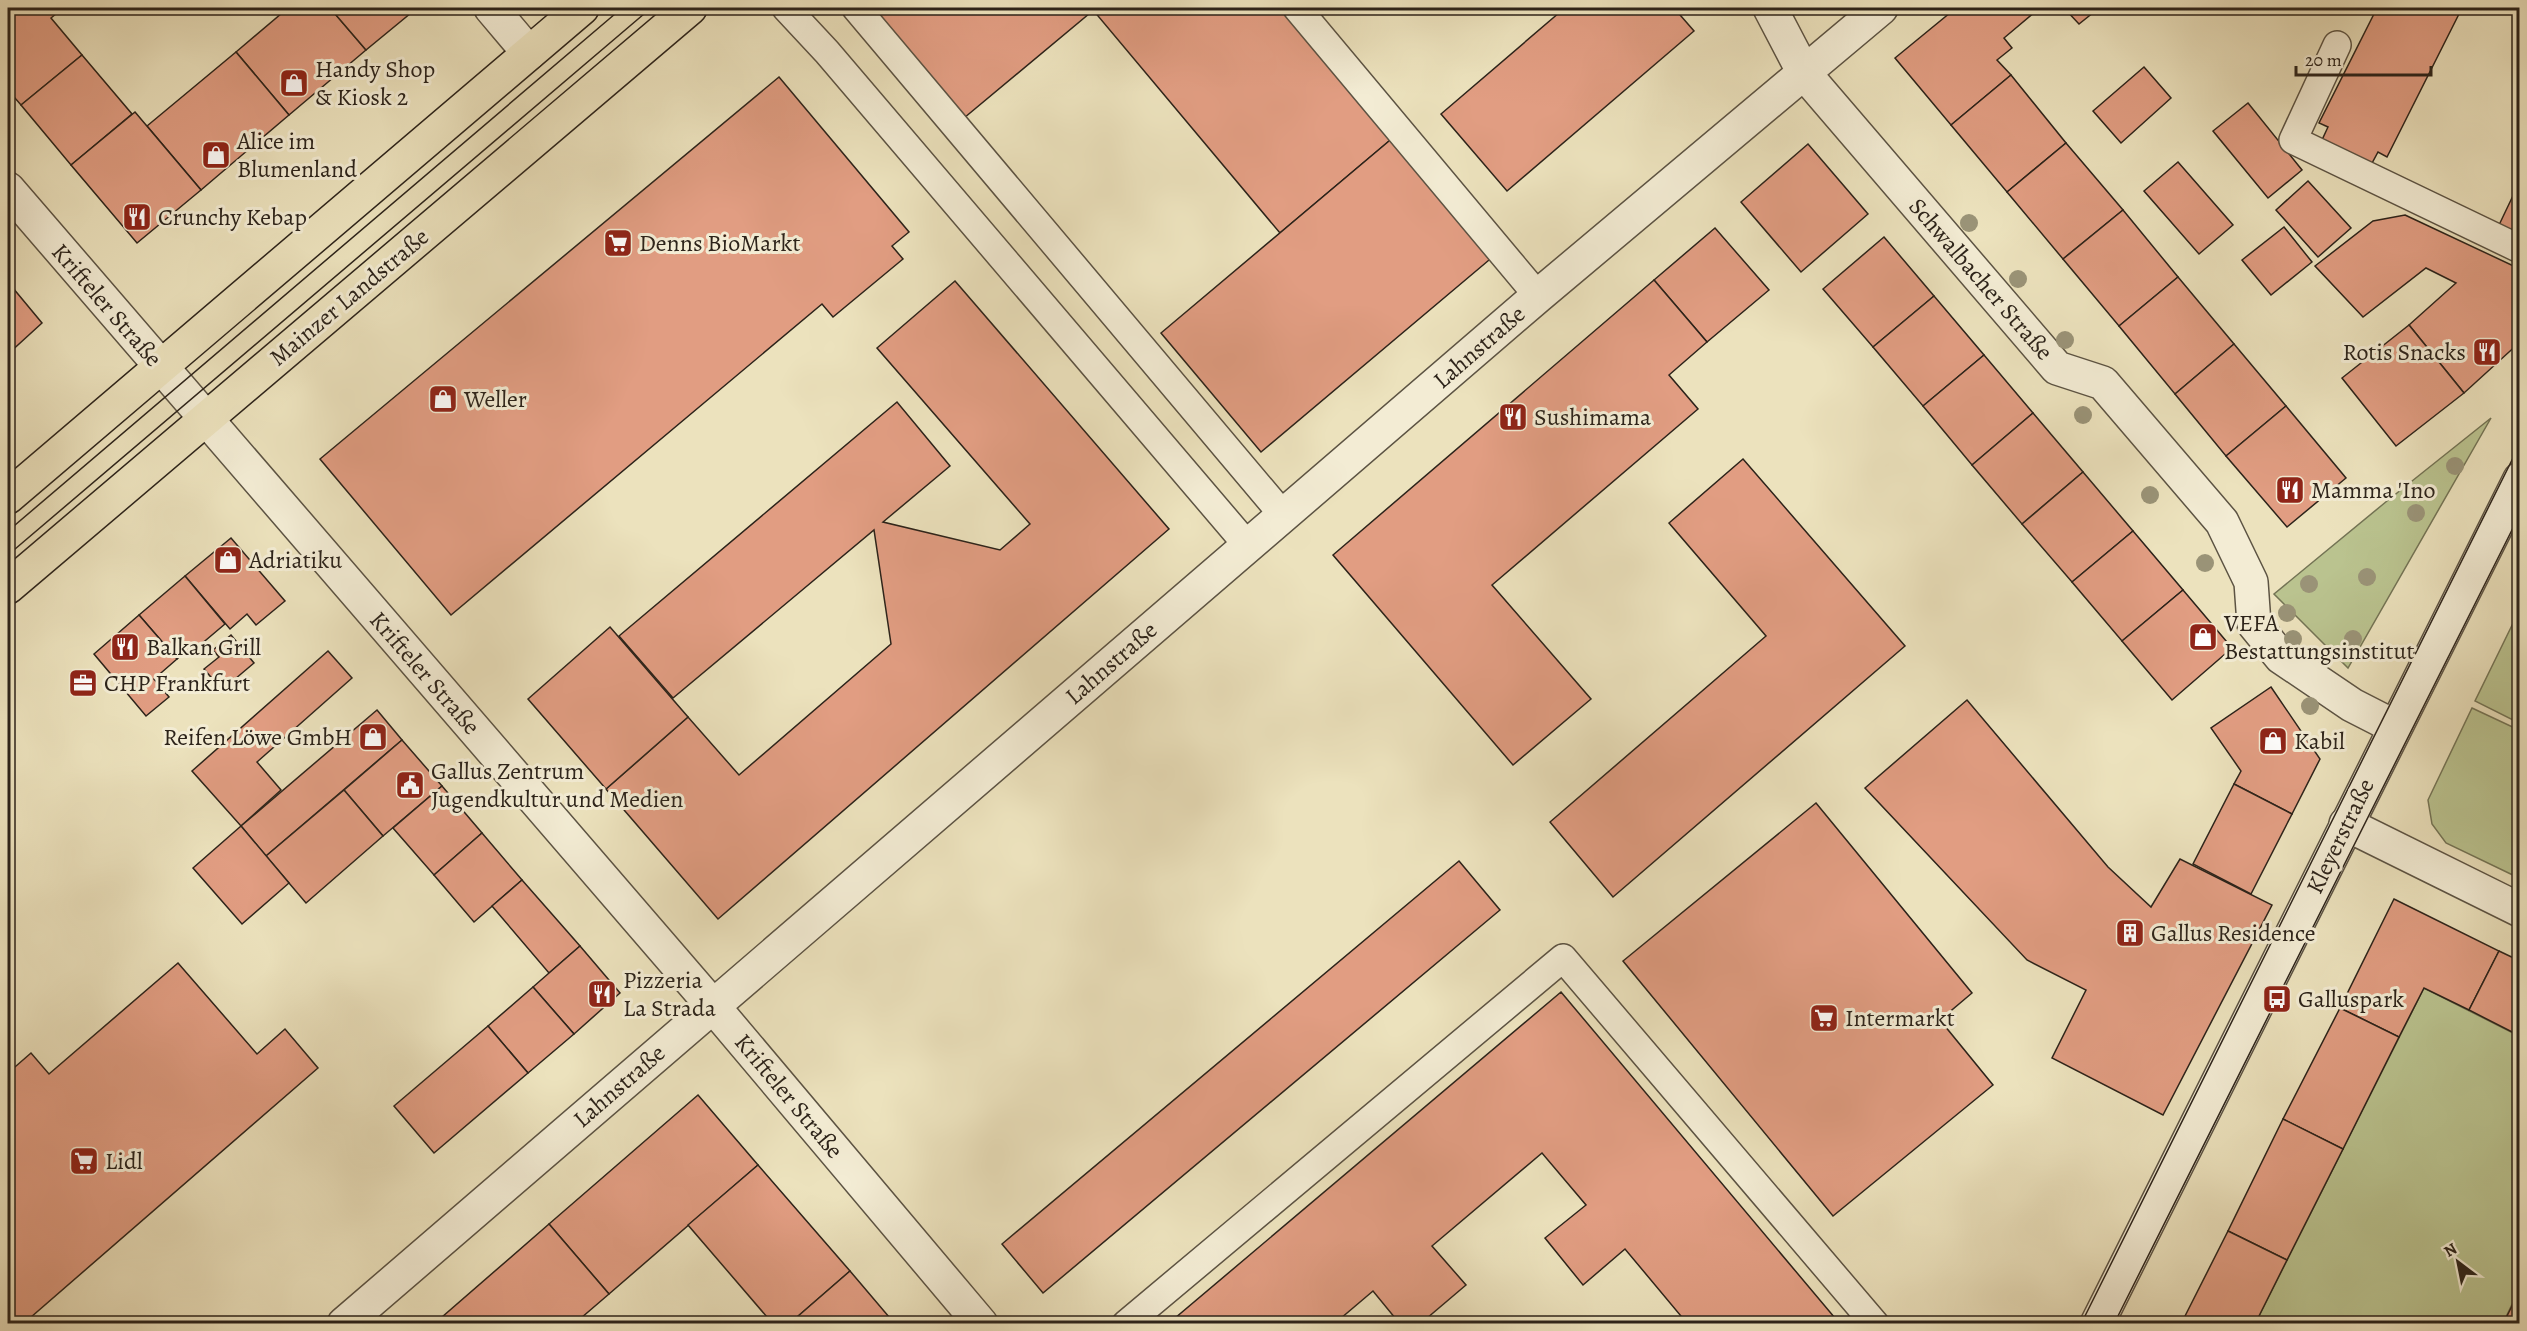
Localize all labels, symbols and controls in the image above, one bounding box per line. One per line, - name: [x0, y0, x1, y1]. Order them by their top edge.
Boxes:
- scale bar: [2296, 39, 2431, 77]
- text: 20 m: [2305, 48, 2342, 72]
- place label: Handy Shop & Kiosk 2: [315, 53, 435, 113]
- shop icon: Handy Shop & Kiosk 2: [278, 67, 310, 99]
- place label: Alice im Blumenland: [236, 125, 357, 185]
- shop icon: Alice im Blumenland: [200, 139, 232, 171]
- street label: Schwalbacher Straße: [1902, 191, 2060, 367]
- restaurant icon: Crunchy Kebap: [121, 201, 153, 233]
- place label: Crunchy Kebap: [158, 201, 307, 233]
- street label: Mainzer Landstraße: [263, 221, 435, 373]
- supermarket icon: Denns BioMarkt: [602, 227, 634, 259]
- place label: Denns BioMarkt: [639, 227, 801, 259]
- street label: Krifteler Straße: [45, 237, 169, 373]
- street label: Lahnstraße: [1426, 298, 1532, 396]
- place label: Rotis Snacks: [2342, 336, 2466, 368]
- restaurant icon: Rotis Snacks: [2471, 336, 2503, 368]
- shop icon: Weller: [427, 383, 459, 415]
- place label: Weller: [463, 383, 527, 415]
- restaurant icon: Sushimama: [1497, 401, 1529, 433]
- place label: Sushimama: [1534, 401, 1652, 433]
- restaurant icon: Mamma 'Ino: [2274, 474, 2306, 506]
- place label: Mamma 'Ino: [2311, 474, 2435, 506]
- shop icon: Adriatiku: [212, 544, 244, 576]
- place label: Adriatiku: [248, 544, 342, 576]
- street label: Krifteler Straße: [363, 605, 487, 741]
- place label: VEFA Bestattungsinstitut: [2223, 607, 2414, 667]
- street label: Lahnstraße: [1058, 614, 1164, 712]
- shop icon: VEFA Bestattungsinstitut: [2187, 621, 2219, 653]
- restaurant icon: Balkan Grill: [109, 631, 141, 663]
- place label: Balkan Grill: [146, 631, 261, 663]
- office icon: CHP Frankfurt: [67, 667, 99, 699]
- place label: CHP Frankfurt: [104, 667, 250, 699]
- place label: Reifen Löwe GmbH: [163, 721, 352, 753]
- shop icon: Reifen Löwe GmbH: [357, 721, 389, 753]
- shop icon: Kabil: [2257, 725, 2289, 757]
- place label: Kabil: [2294, 725, 2345, 757]
- place label: Gallus Zentrum Jugendkultur und Medien: [431, 755, 683, 815]
- public building icon: Gallus Zentrum Jugendkultur und Medien: [394, 769, 426, 801]
- street label: Kleyerstraße: [2298, 773, 2382, 899]
- building icon: Gallus Residence: [2114, 917, 2146, 949]
- place label: Gallus Residence: [2151, 917, 2316, 949]
- place label: Pizzeria La Strada: [623, 964, 717, 1024]
- restaurant icon: Pizzeria La Strada: [586, 978, 618, 1010]
- bus stop icon: Galluspark: [2261, 983, 2293, 1015]
- place label: Galluspark: [2298, 983, 2404, 1015]
- supermarket icon: Intermarkt: [1808, 1002, 1840, 1034]
- place label: Intermarkt: [1845, 1002, 1955, 1034]
- street label: Krifteler Straße: [727, 1027, 851, 1165]
- street label: Lahnstraße: [566, 1037, 672, 1135]
- supermarket icon: Lidl: [68, 1145, 100, 1177]
- place label: Lidl: [105, 1145, 143, 1177]
- north arrow: [2428, 1232, 2488, 1292]
- text: N: [2440, 1238, 2462, 1263]

